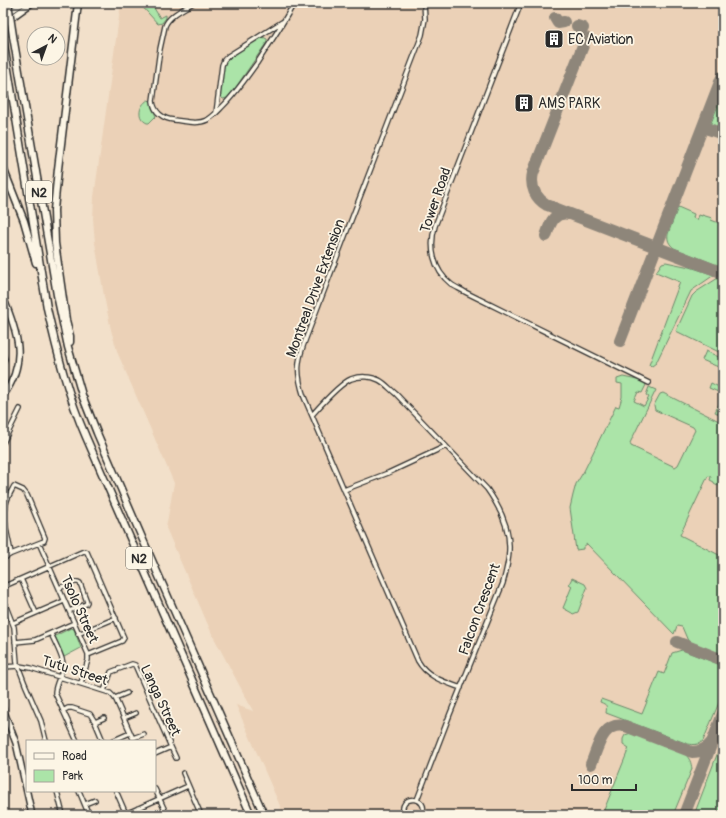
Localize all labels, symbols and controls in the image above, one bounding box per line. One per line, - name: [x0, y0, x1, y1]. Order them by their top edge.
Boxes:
- north arrow: [26, 26, 66, 66]
- building icon: EC Aviation: [543, 28, 565, 50]
- text: N: [45, 31, 60, 47]
- place label: EC Aviation: [568, 31, 634, 48]
- building icon: AMS PARK: [513, 92, 535, 114]
- place label: AMS PARK: [538, 95, 601, 112]
- street label: Tower Road: [416, 165, 455, 235]
- road number: N2: [26, 181, 52, 203]
- street label: Montreal Drive Extension: [283, 217, 348, 360]
- road number: N2: [126, 547, 152, 569]
- street label: Falcon Crescent: [455, 561, 504, 657]
- street label: Tsolo Street: [57, 573, 102, 646]
- street label: Tutu Street: [40, 652, 110, 689]
- street label: Langa Street: [137, 662, 185, 739]
- legend: [26, 740, 156, 792]
- text: Road: [62, 749, 87, 764]
- scale bar: [572, 766, 636, 792]
- text: Park: [62, 769, 83, 784]
- text: 100 m: [578, 773, 613, 788]

